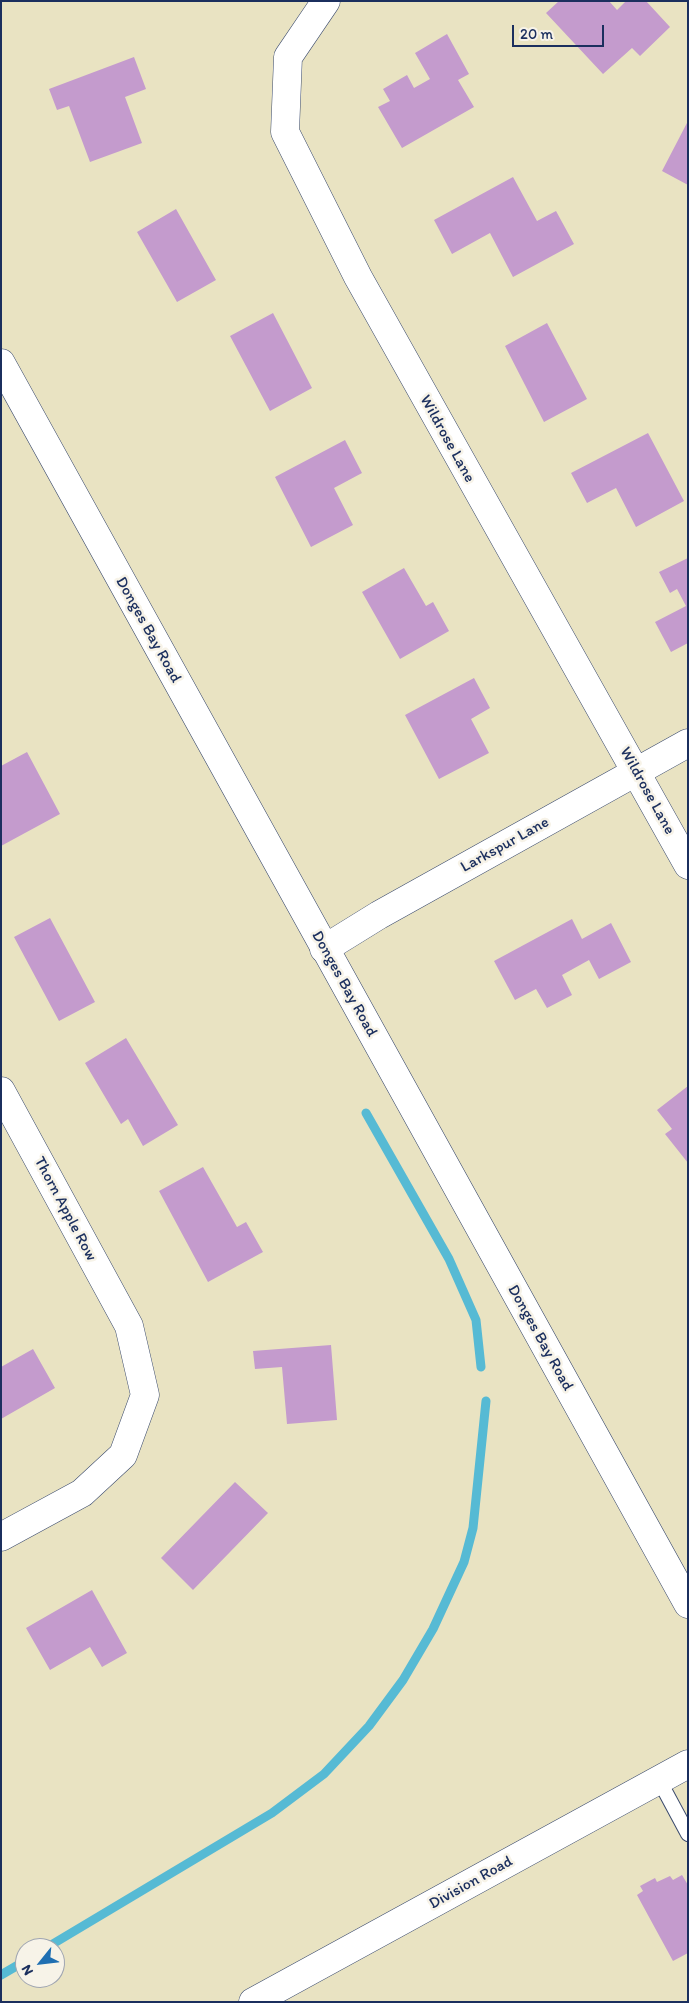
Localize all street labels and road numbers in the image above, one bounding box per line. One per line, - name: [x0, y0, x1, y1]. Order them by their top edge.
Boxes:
- street label: Wildrose Lane: [415, 392, 479, 486]
- street label: Donges Bay Road: [111, 574, 185, 686]
- street label: Wildrose Lane: [615, 744, 679, 838]
- street label: Larkspur Lane: [457, 813, 553, 877]
- street label: Donges Bay Road: [307, 928, 381, 1040]
- street label: Thorn Apple Row: [29, 1154, 101, 1264]
- street label: Donges Bay Road: [503, 1282, 577, 1394]
- street label: Division Road: [426, 1852, 516, 1914]

